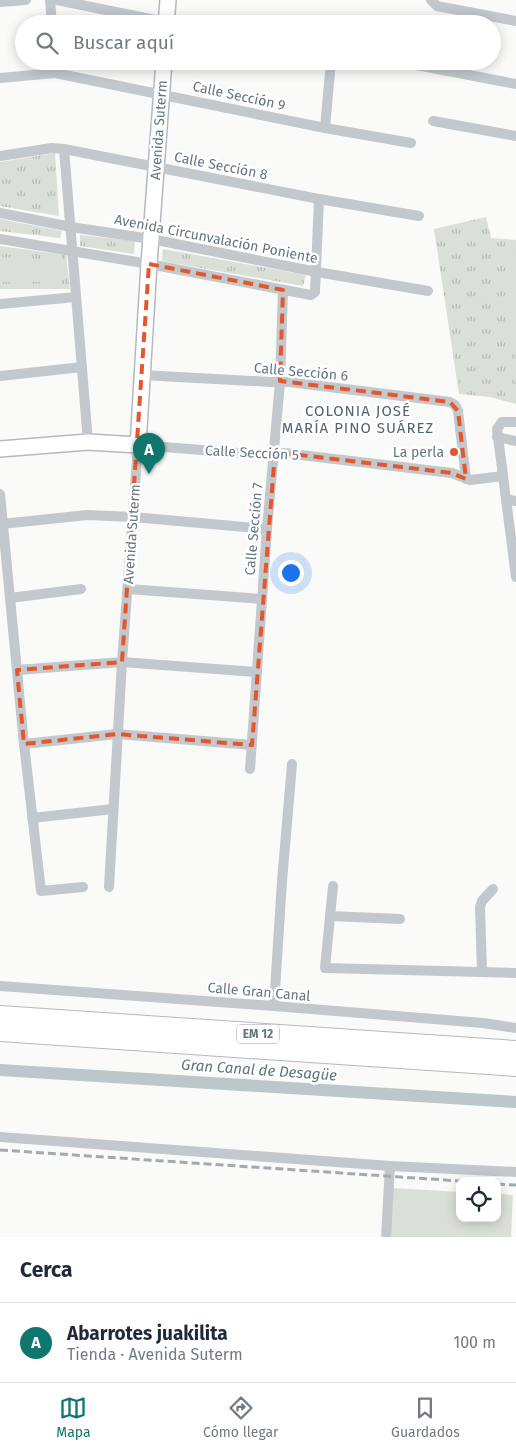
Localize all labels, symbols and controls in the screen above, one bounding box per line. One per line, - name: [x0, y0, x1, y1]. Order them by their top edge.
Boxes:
- search box: [15, 15, 501, 70]
- icon: search: [33, 29, 61, 57]
- text: Buscar aquí: [73, 31, 174, 54]
- street label: Calle Sección 9: [191, 78, 287, 114]
- street label: Avenida Suterm: [147, 80, 171, 180]
- street label: Calle Sección 8: [173, 149, 269, 183]
- street label: Avenida Circunvalación Poniente: [113, 211, 319, 267]
- street label: Calle Sección 6: [253, 359, 349, 385]
- district label: COLONIA JOSÉ MARÍA PINO SUÁREZ: [282, 402, 434, 437]
- pin: A: [133, 433, 165, 474]
- street label: Calle Sección 5: [205, 442, 299, 464]
- place label: La perla: [393, 444, 444, 461]
- marker: La perla: [448, 446, 460, 458]
- street label: Calle Sección 7: [241, 482, 267, 576]
- street label: Avenida Suterm: [120, 484, 144, 584]
- your location: [278, 560, 304, 586]
- street label: Calle Gran Canal: [207, 979, 311, 1005]
- road number: EM 12: [237, 1024, 279, 1044]
- water label: Gran Canal de Desagüe: [181, 1056, 338, 1084]
- map controls: [456, 1177, 501, 1222]
- button: locate: [456, 1177, 501, 1222]
- text: Cerca: [20, 1257, 72, 1283]
- text: Abarrotes juakilita: [67, 1322, 228, 1345]
- text: A: [31, 1333, 41, 1352]
- text: 100 m: [453, 1333, 496, 1352]
- text: Tienda · Avenida Suterm: [67, 1345, 243, 1364]
- tab: Mapa: [56, 1394, 91, 1441]
- tab: Cómo llegar: [203, 1394, 279, 1441]
- tab: Guardados: [391, 1394, 460, 1441]

